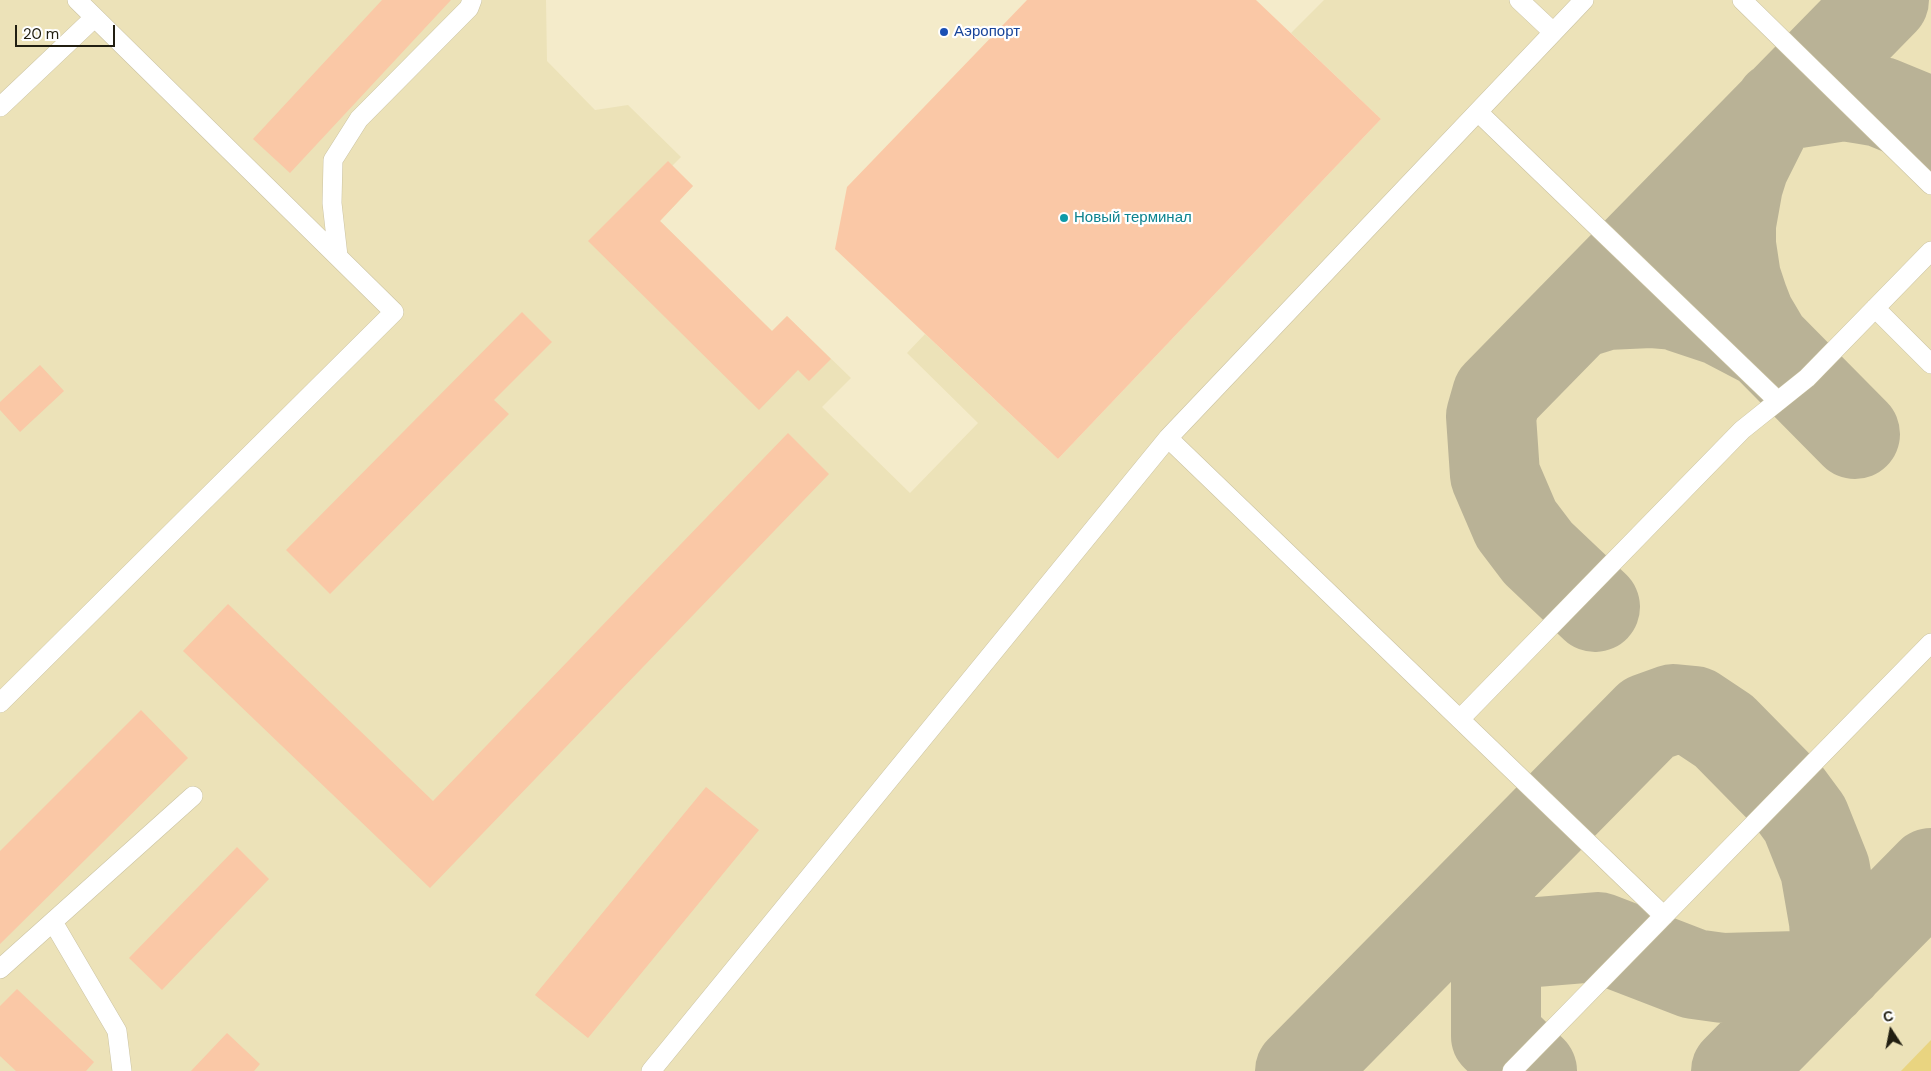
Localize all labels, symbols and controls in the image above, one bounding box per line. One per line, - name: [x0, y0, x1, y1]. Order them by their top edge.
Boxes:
- scale bar: [18, 15, 118, 47]
- place label: Аэропорт: [954, 23, 1020, 41]
- text: 20 m: [23, 24, 59, 44]
- marker: Аэропорт: [938, 26, 950, 38]
- place label: Новый терминал: [1074, 209, 1192, 227]
- marker: Новый терминал: [1058, 212, 1070, 224]
- north arrow: [1866, 1006, 1916, 1056]
- text: С: [1881, 1006, 1895, 1026]

